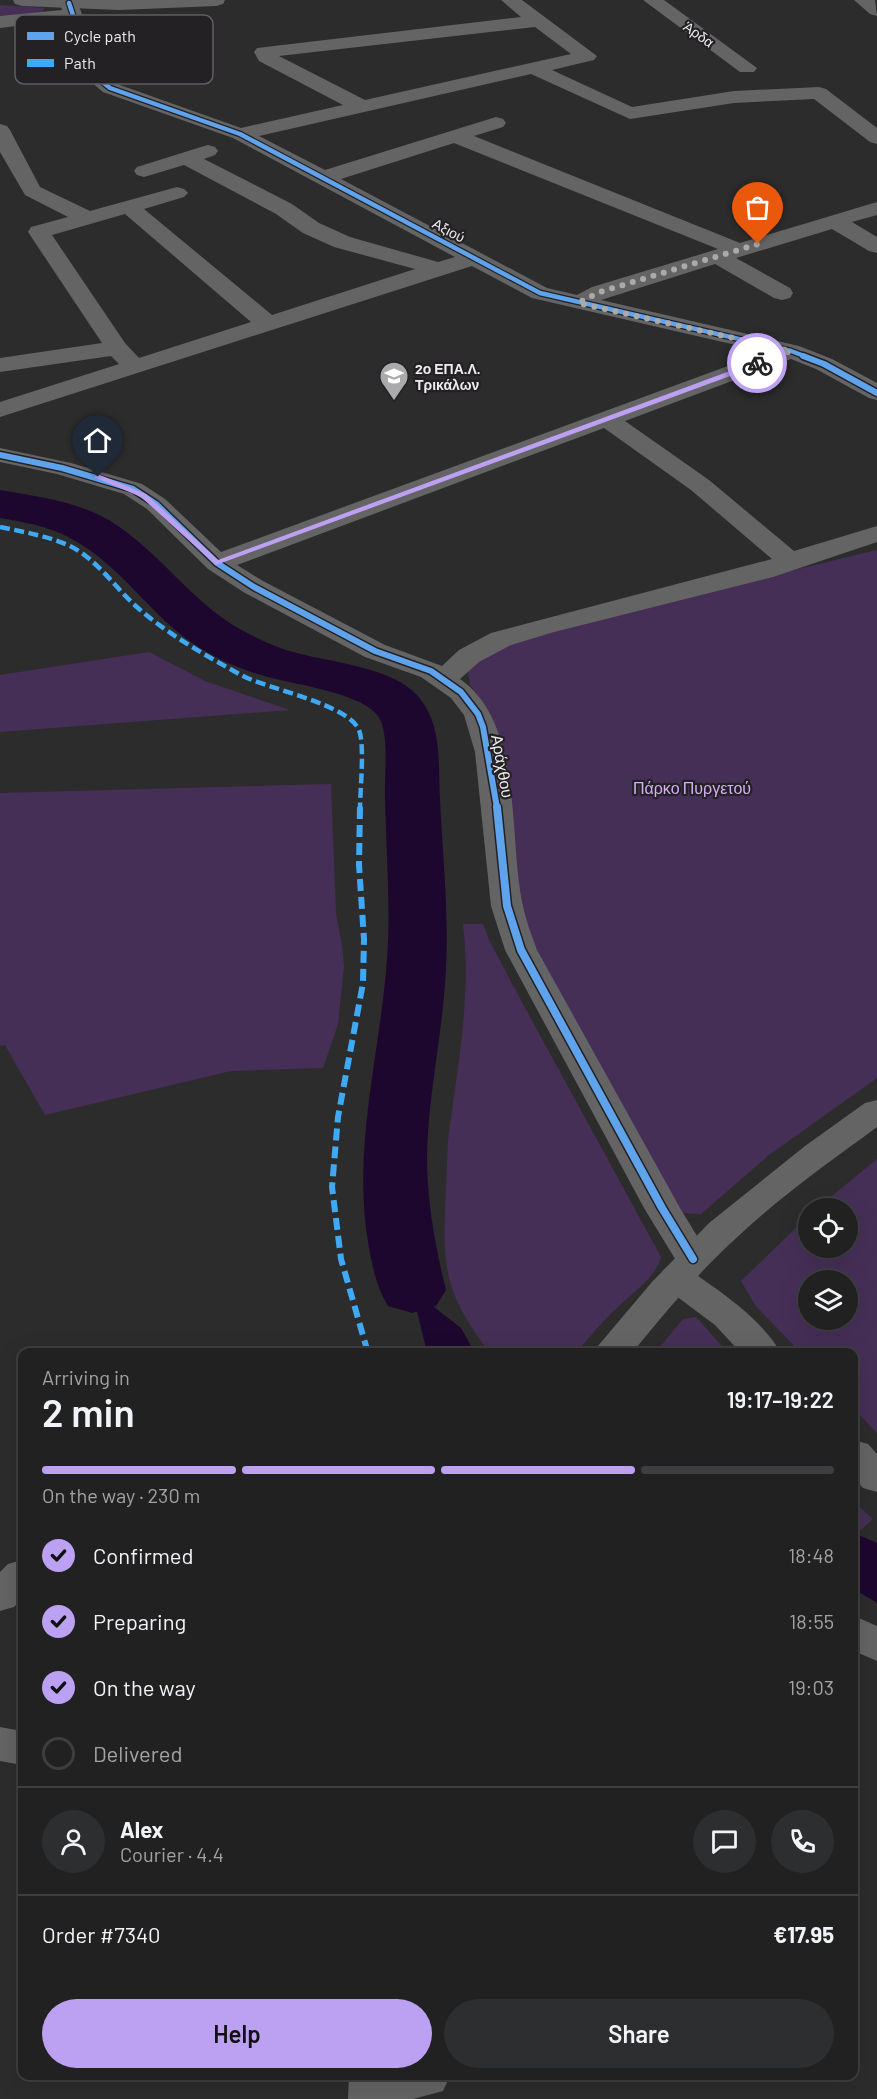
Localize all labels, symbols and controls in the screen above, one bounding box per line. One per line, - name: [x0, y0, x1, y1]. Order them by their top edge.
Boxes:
- legend: [15, 15, 213, 84]
- street label: Άρδα: [681, 18, 717, 50]
- text: Cycle path: [64, 26, 136, 45]
- text: Path: [64, 53, 96, 72]
- pin: [732, 182, 783, 244]
- icon: bag: [741, 191, 774, 224]
- street label: Αξιού: [430, 214, 468, 246]
- courier: [727, 333, 787, 393]
- icon: bike: [741, 347, 774, 380]
- school or university icon: 2ο ΕΠΑ.Λ. Τρικάλων: [378, 360, 410, 402]
- place label: 2ο ΕΠΑ.Λ. Τρικάλων: [415, 360, 481, 393]
- pin: [72, 415, 123, 477]
- icon: home: [81, 424, 114, 457]
- street label: Αράχθου: [488, 733, 518, 799]
- park label: Πάρκο Πυργετού: [633, 778, 751, 797]
- map controls: [798, 1198, 858, 1330]
- button: locate: [798, 1198, 858, 1258]
- button: layers: [798, 1270, 858, 1330]
- text: Arriving in: [42, 1365, 130, 1389]
- text: 19:17–19:22: [727, 1386, 834, 1412]
- text: 2 min: [42, 1388, 135, 1435]
- text: On the way · 230 m: [42, 1483, 200, 1507]
- icon: check: [42, 1539, 75, 1572]
- text: Confirmed: [93, 1542, 193, 1568]
- text: 18:48: [788, 1543, 834, 1567]
- icon: check: [42, 1605, 75, 1638]
- text: Preparing: [93, 1608, 186, 1634]
- text: 18:55: [789, 1609, 834, 1633]
- icon: check: [42, 1671, 75, 1704]
- text: On the way: [93, 1674, 196, 1700]
- text: 19:03: [788, 1675, 834, 1699]
- text: Delivered: [93, 1740, 182, 1766]
- button: person: [42, 1810, 105, 1873]
- button: chat: [693, 1810, 756, 1873]
- button: phone: [771, 1810, 834, 1873]
- text: Alex: [120, 1816, 163, 1842]
- text: Courier · 4.4: [120, 1842, 224, 1866]
- text: Order #7340: [42, 1921, 161, 1947]
- text: €17.95: [773, 1921, 834, 1947]
- button: Help: [42, 1999, 432, 2068]
- button: Share: [444, 1999, 834, 2068]

